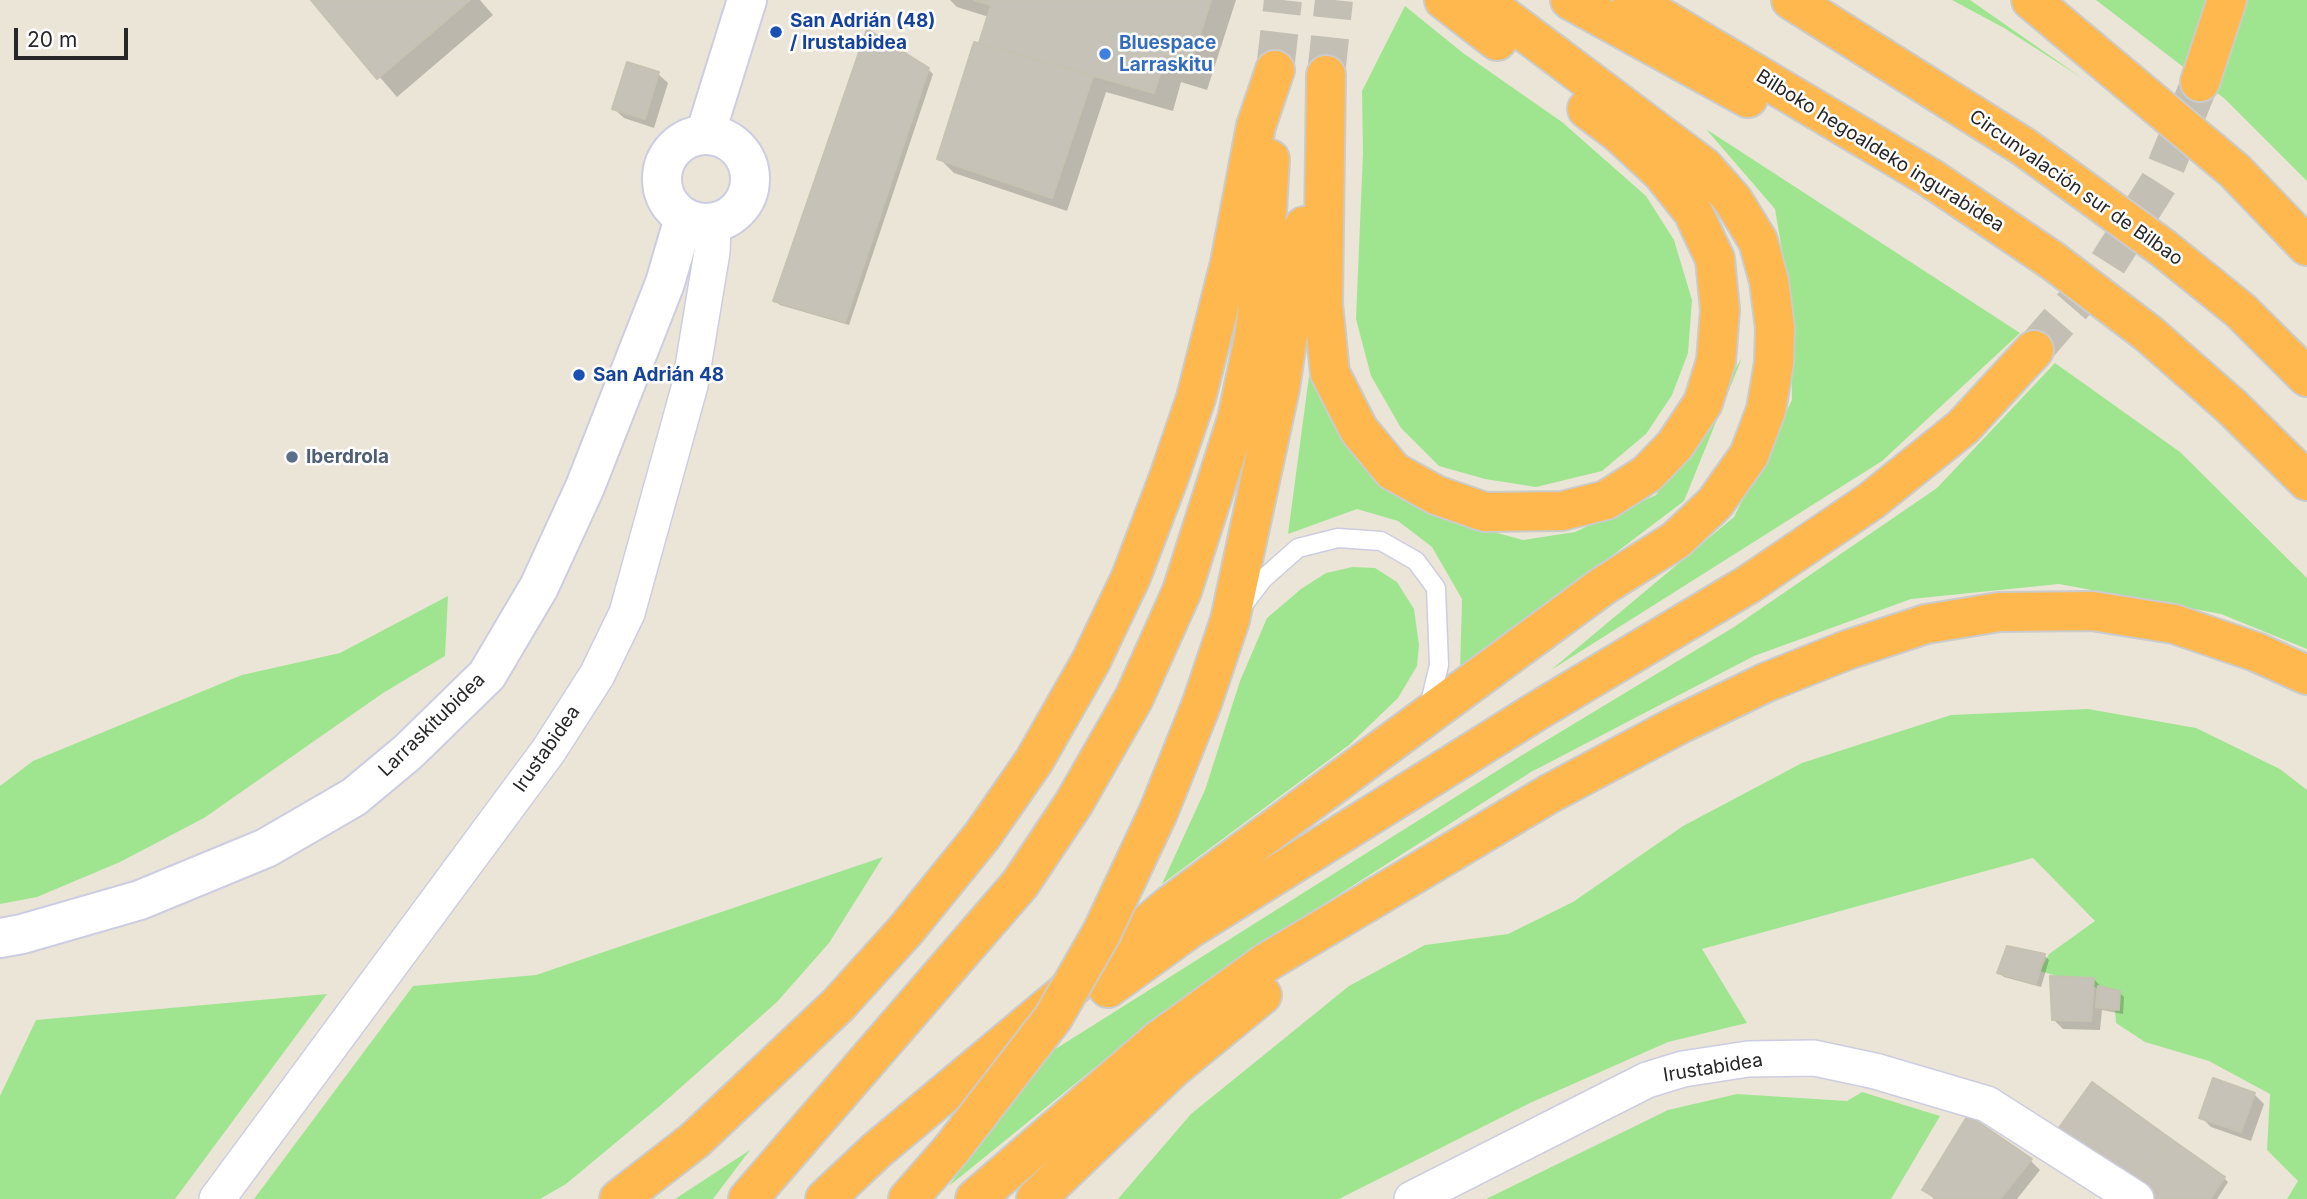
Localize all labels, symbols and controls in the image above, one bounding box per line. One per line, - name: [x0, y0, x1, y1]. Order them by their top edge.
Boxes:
- place label: San Adrián (48) / Irustabidea: [790, 10, 935, 54]
- scale bar: [18, 14, 131, 58]
- marker: San Adrián (48) / Irustabidea: [768, 24, 784, 40]
- text: 20 m: [27, 27, 77, 52]
- place label: Bluespace Larraskitu: [1119, 32, 1216, 76]
- marker: Bluespace Larraskitu: [1097, 46, 1113, 62]
- street label: Bilboko hegoaldeko ingurabidea: [1752, 65, 2008, 237]
- street label: Circunvalación sur de Bilbao: [1965, 105, 2187, 271]
- place label: San Adrián 48: [593, 364, 724, 386]
- marker: San Adrián 48: [571, 367, 587, 383]
- place label: Iberdrola: [306, 446, 389, 468]
- marker: Iberdrola: [284, 449, 300, 465]
- street label: Larraskitubidea: [374, 669, 490, 781]
- street label: Irustabidea: [509, 701, 585, 797]
- street label: Irustabidea: [1662, 1049, 1764, 1087]

